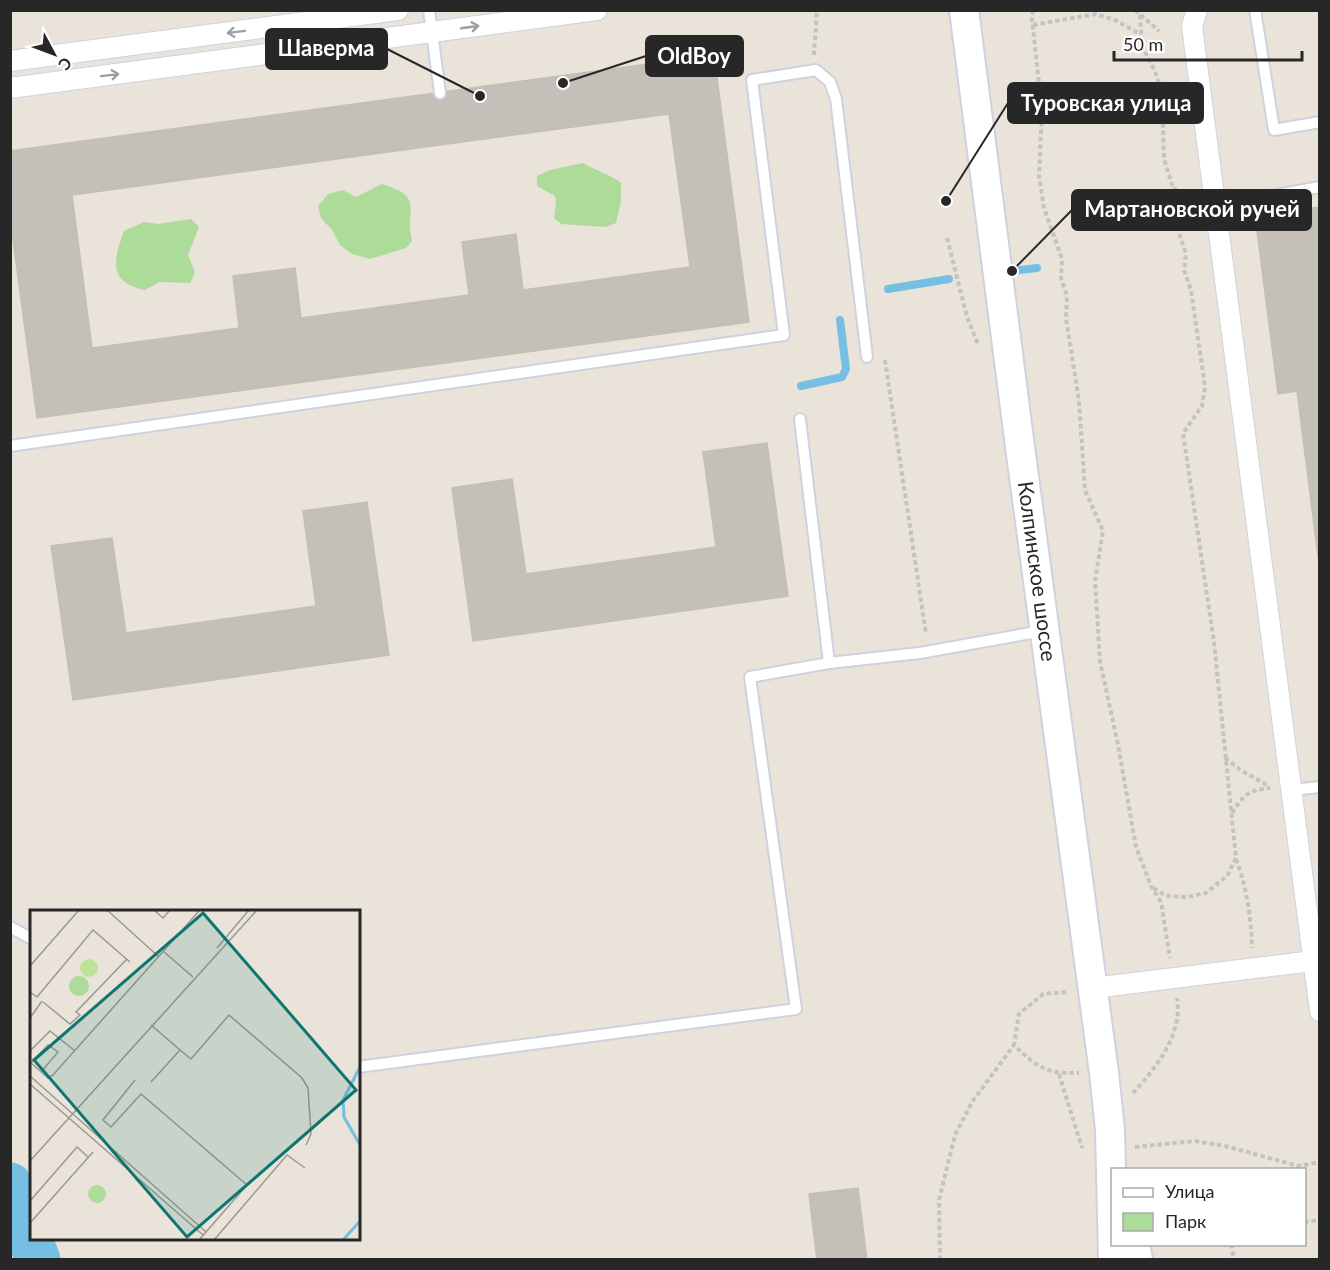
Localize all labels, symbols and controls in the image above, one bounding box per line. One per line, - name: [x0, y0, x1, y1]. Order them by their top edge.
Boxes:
- one-way arrow: [460, 22, 479, 33]
- north arrow: [24, 24, 84, 84]
- scale bar: [1114, 24, 1302, 62]
- one-way arrow: [227, 26, 246, 37]
- callout: Шаверма: [266, 29, 387, 69]
- text: 50 m: [1123, 33, 1163, 55]
- text: Шаверма: [278, 34, 374, 61]
- callout: OldBoy: [646, 36, 743, 76]
- text: OldBoy: [657, 42, 731, 69]
- text: С: [55, 54, 76, 75]
- one-way arrow: [100, 69, 120, 80]
- callout: Туровская улица: [1008, 83, 1203, 123]
- text: Туровская улица: [1021, 89, 1191, 116]
- callout: Мартановской ручей: [1072, 190, 1311, 230]
- text: Мартановской ручей: [1084, 195, 1300, 222]
- street label: Колпинское шоссе: [1014, 479, 1063, 663]
- inset map: [30, 910, 360, 1240]
- legend: [1111, 1168, 1306, 1246]
- text: Улица: [1165, 1180, 1215, 1202]
- text: Парк: [1165, 1210, 1207, 1232]

